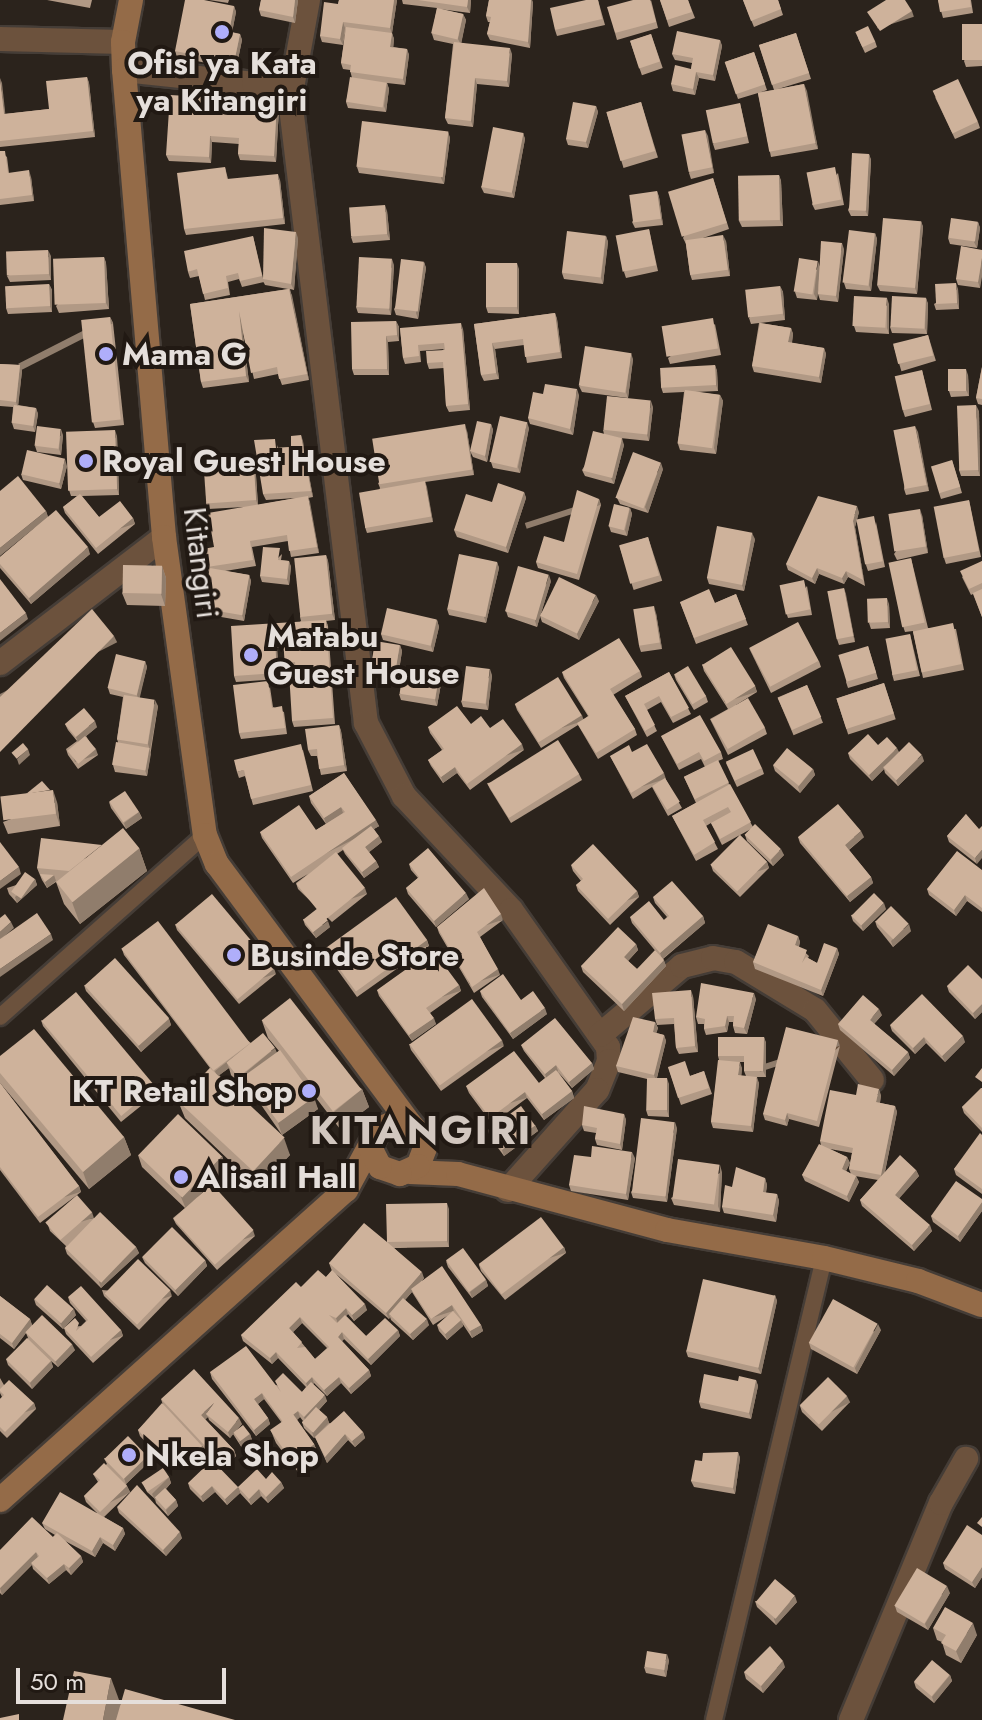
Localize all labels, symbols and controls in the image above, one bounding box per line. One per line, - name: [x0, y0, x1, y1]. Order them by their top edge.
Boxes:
- marker: Ofisi ya Kata ya Kitangiri: [213, 23, 231, 41]
- place label: Ofisi ya Kata ya Kitangiri: [127, 45, 317, 120]
- place label: Mama G: [122, 335, 247, 373]
- marker: Mama G: [97, 345, 115, 363]
- place label: Royal Guest House: [102, 442, 386, 480]
- marker: Royal Guest House: [77, 452, 95, 470]
- street label: Kitangiri: [175, 505, 227, 621]
- place label: Matabu Guest House: [267, 618, 460, 693]
- marker: Matabu Guest House: [242, 646, 260, 664]
- place label: Businde Store: [250, 936, 459, 974]
- marker: Businde Store: [225, 946, 243, 964]
- place label: KT Retail Shop: [72, 1072, 293, 1110]
- marker: KT Retail Shop: [300, 1082, 318, 1100]
- district label: KITANGIRI: [310, 1106, 532, 1154]
- place label: Alisail Hall: [197, 1158, 357, 1196]
- marker: Alisail Hall: [172, 1168, 190, 1186]
- place label: Nkela Shop: [145, 1436, 319, 1474]
- marker: Nkela Shop: [120, 1446, 138, 1464]
- scale bar: [20, 1652, 230, 1702]
- text: 50 m: [30, 1664, 84, 1699]

